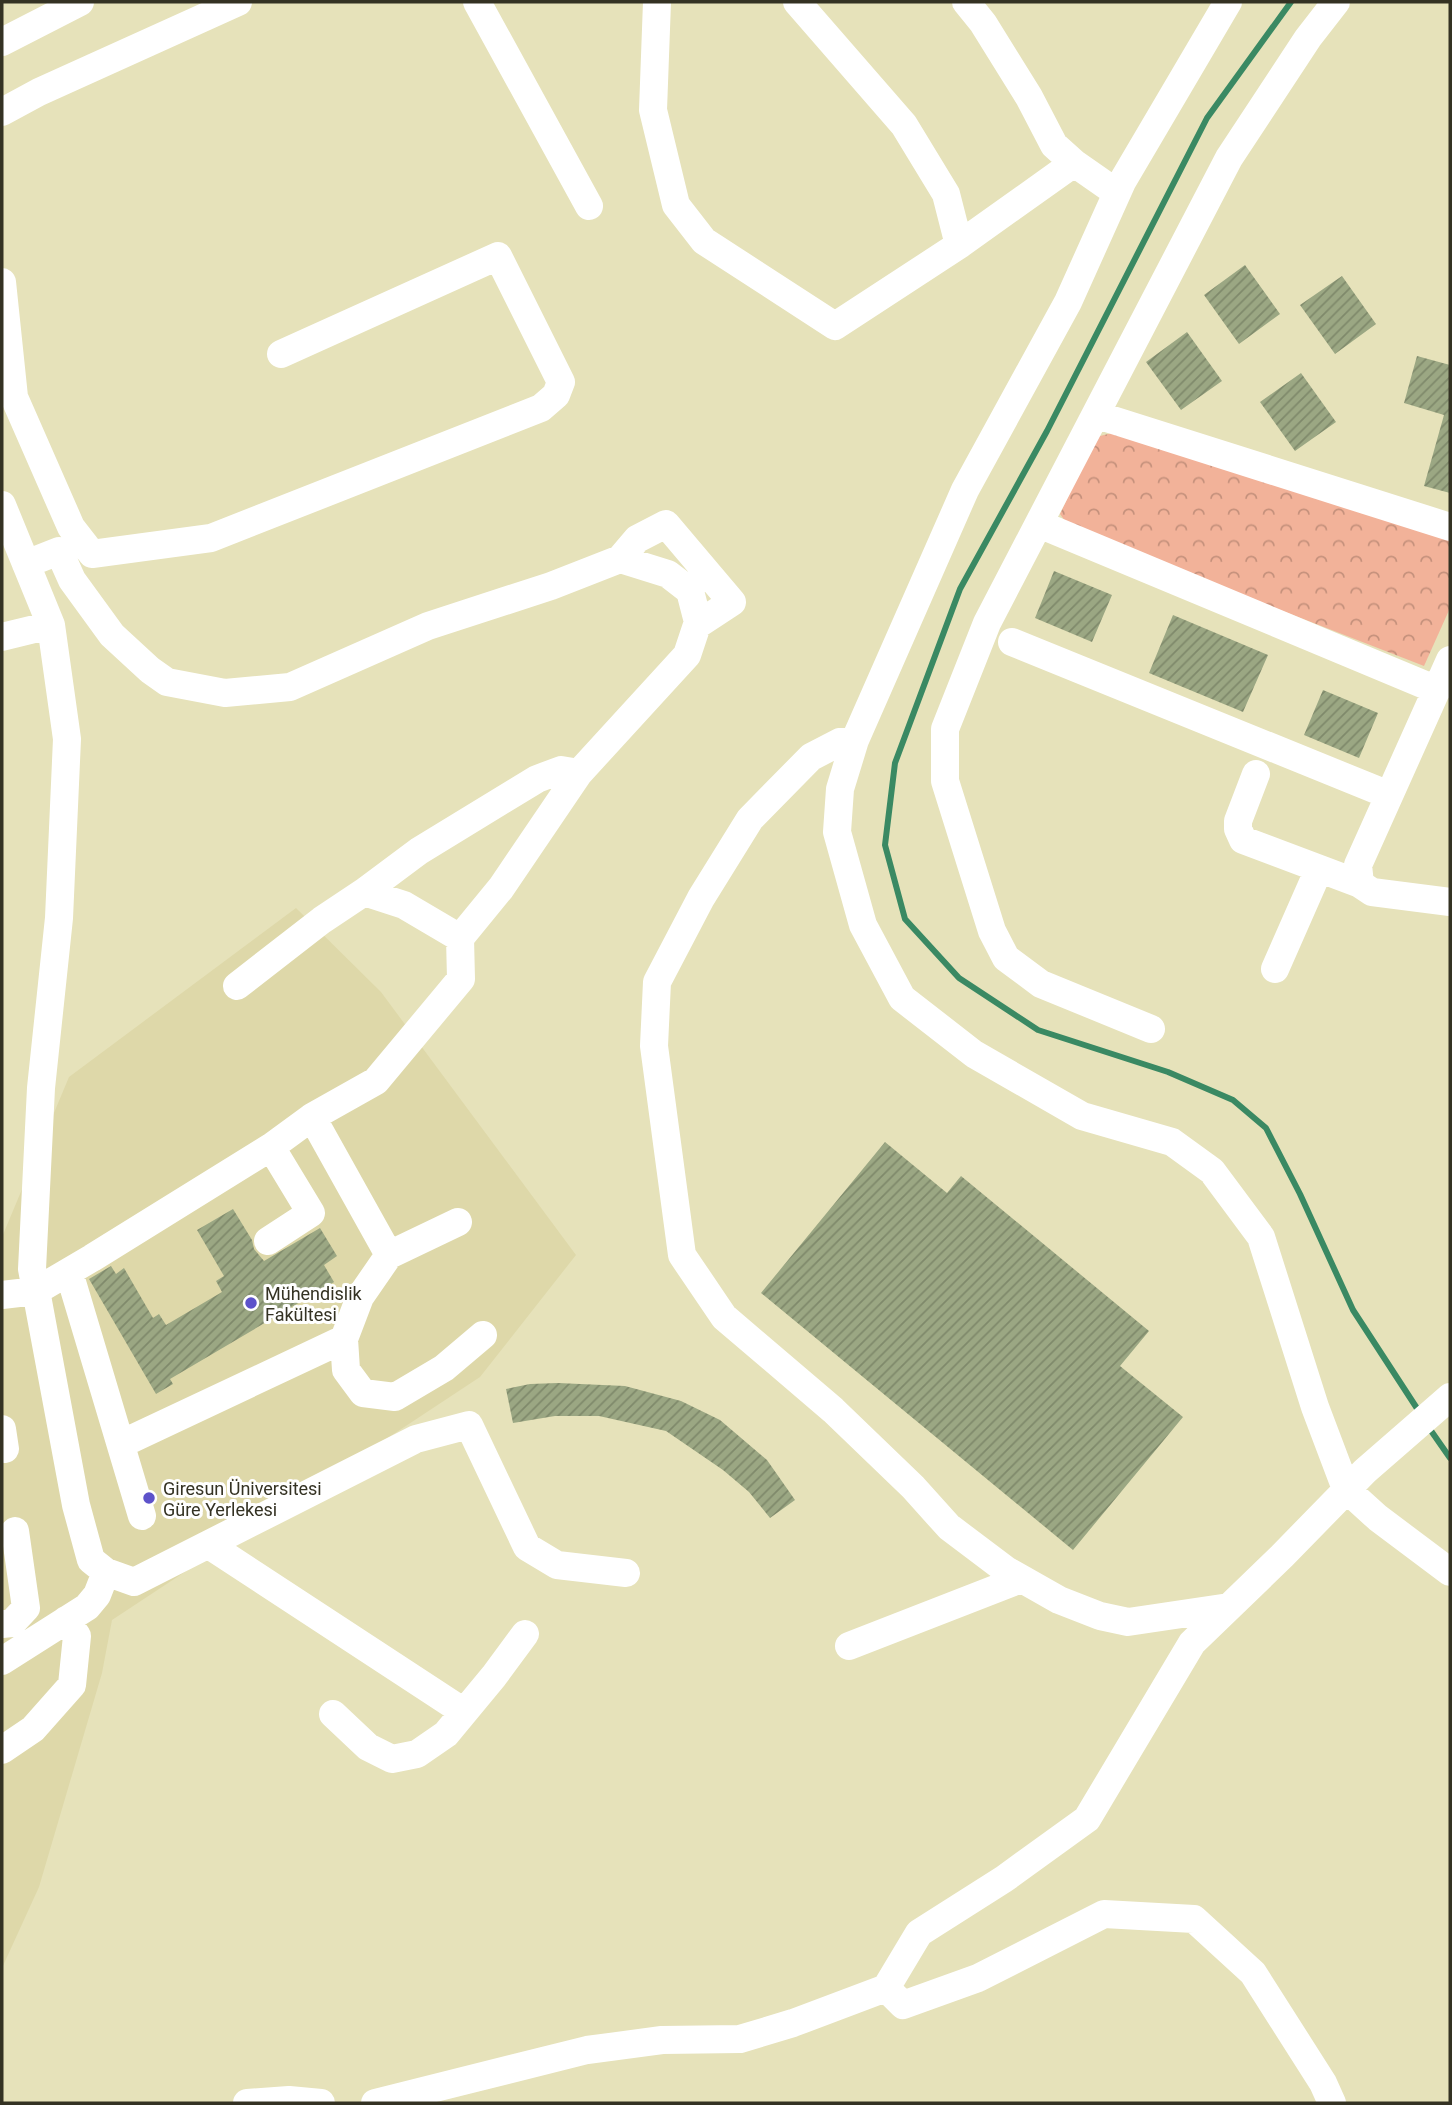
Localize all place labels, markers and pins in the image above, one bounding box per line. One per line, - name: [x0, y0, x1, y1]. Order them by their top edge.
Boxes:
- place label: Mühendislik Fakültesi: [265, 1283, 363, 1325]
- marker: Mühendislik Fakültesi: [243, 1295, 259, 1311]
- place label: Giresun Üniversitesi Güre Yerlekesi: [163, 1478, 322, 1520]
- marker: Giresun Üniversitesi Güre Yerlekesi: [141, 1490, 157, 1506]

